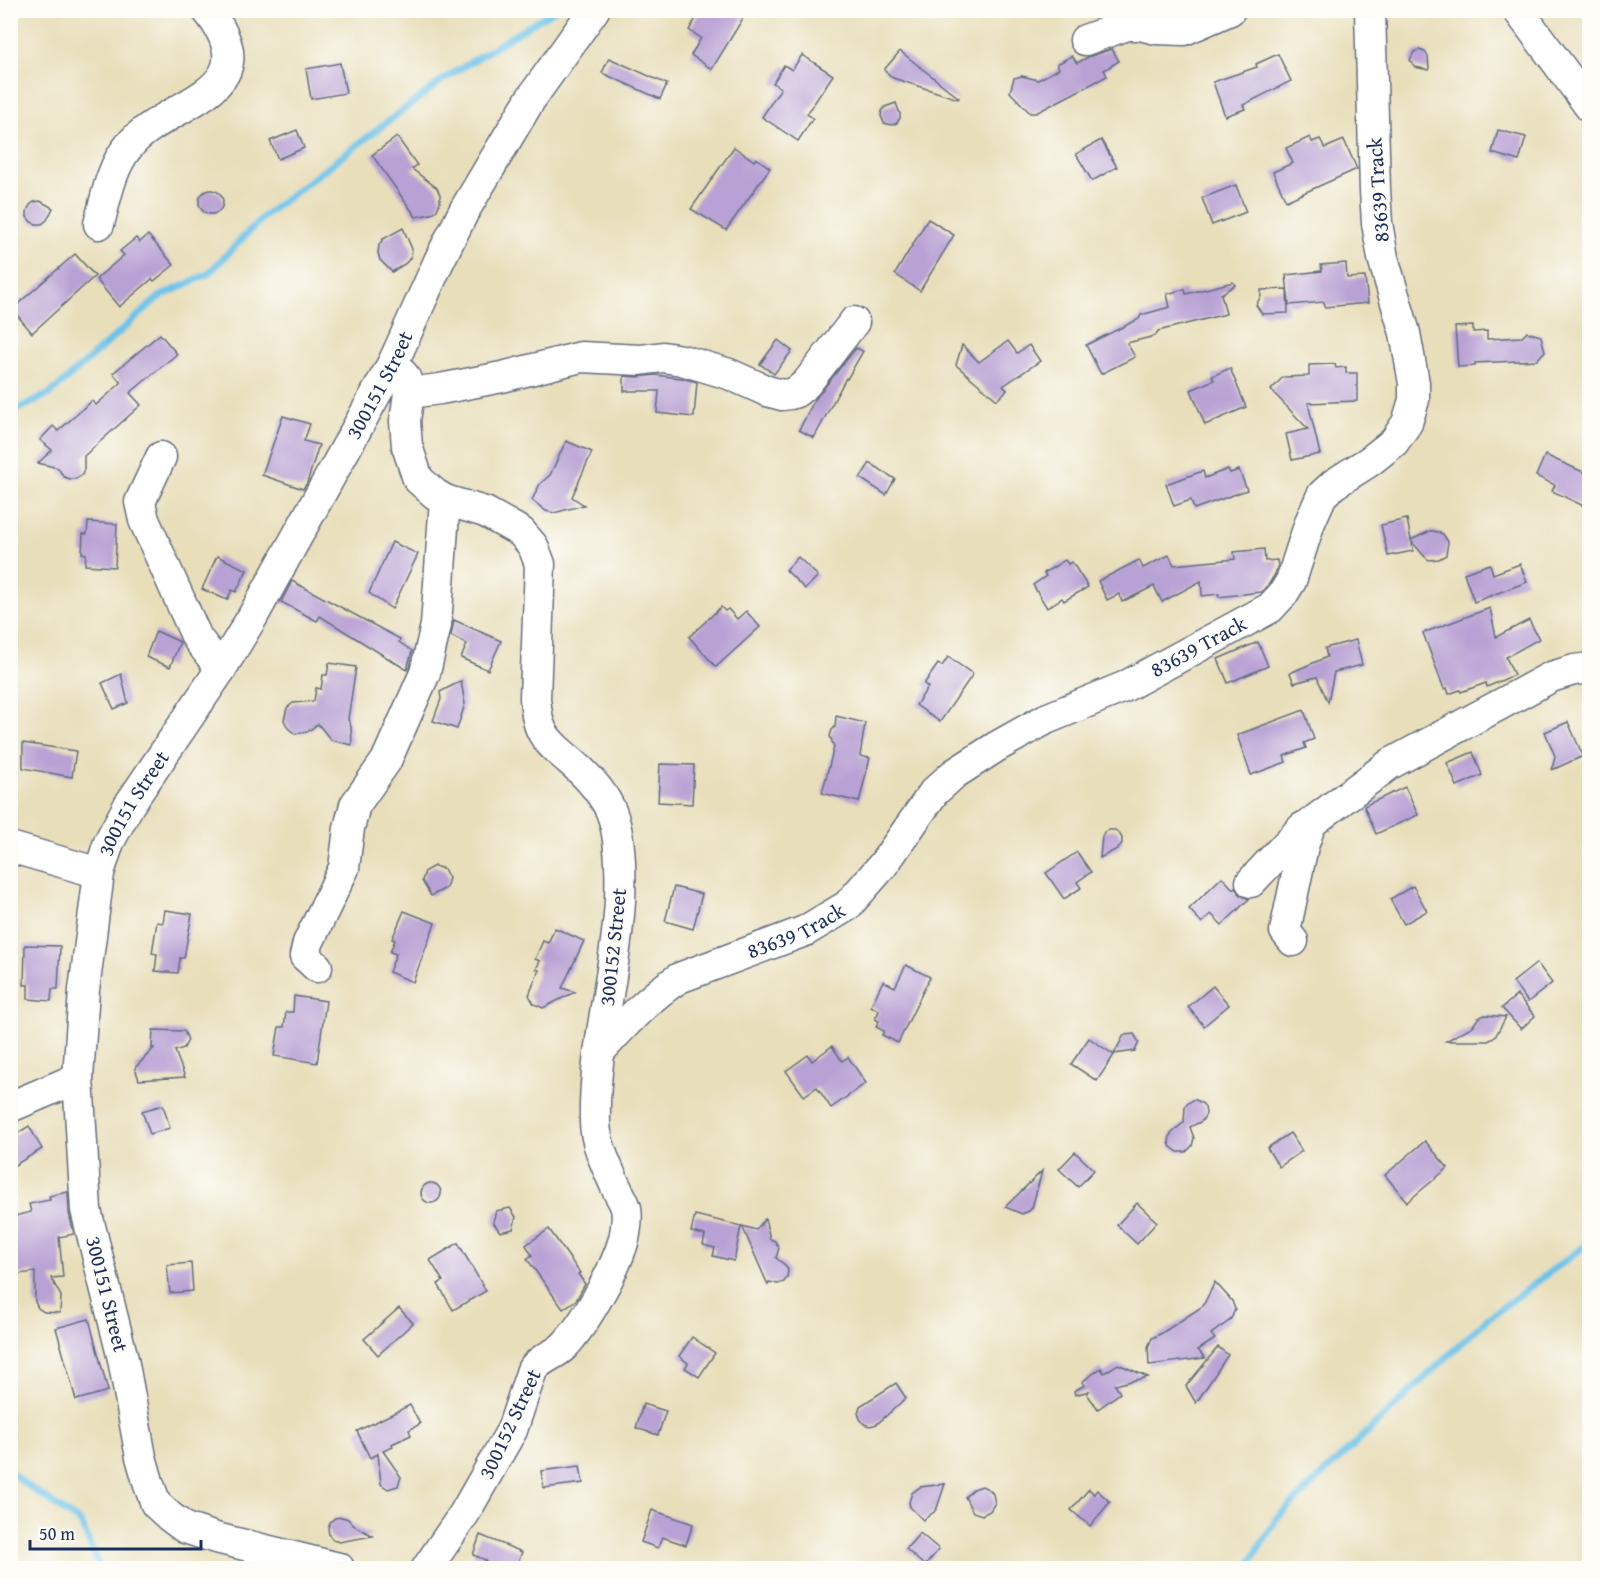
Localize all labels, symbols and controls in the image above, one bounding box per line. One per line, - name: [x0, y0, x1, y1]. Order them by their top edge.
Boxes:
- street label: 83639 Track: [1358, 136, 1397, 243]
- street label: 300151 Street: [338, 325, 421, 445]
- street label: 83639 Track: [1145, 607, 1252, 685]
- street label: 300151 Street: [90, 744, 177, 860]
- street label: 300152 Street: [591, 886, 634, 1007]
- street label: 83639 Track: [742, 894, 851, 966]
- street label: 300151 Street: [78, 1233, 137, 1356]
- street label: 300152 Street: [470, 1363, 549, 1484]
- scale bar: [30, 1513, 201, 1551]
- text: 50 m: [39, 1520, 75, 1547]

